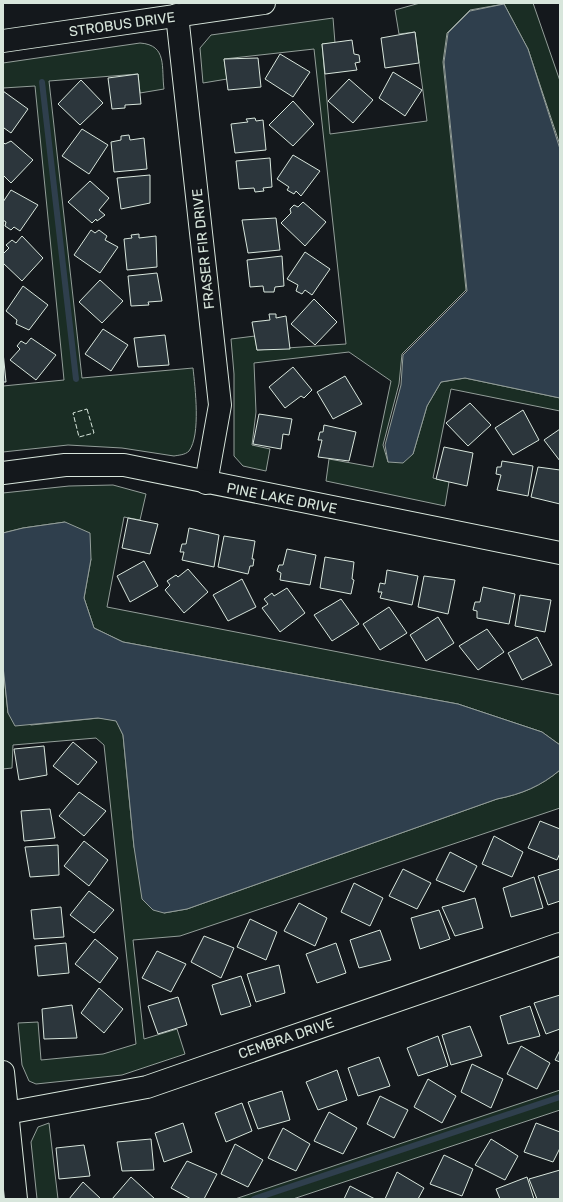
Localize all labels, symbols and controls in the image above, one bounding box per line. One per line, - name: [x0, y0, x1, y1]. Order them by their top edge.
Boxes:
- street label: STROBUS DRIVE: [68, 9, 176, 40]
- street label: FRASER FIR DRIVE: [189, 188, 218, 310]
- street label: PINE LAKE DRIVE: [225, 479, 339, 518]
- street label: CEMBRA DRIVE: [236, 1014, 336, 1063]

